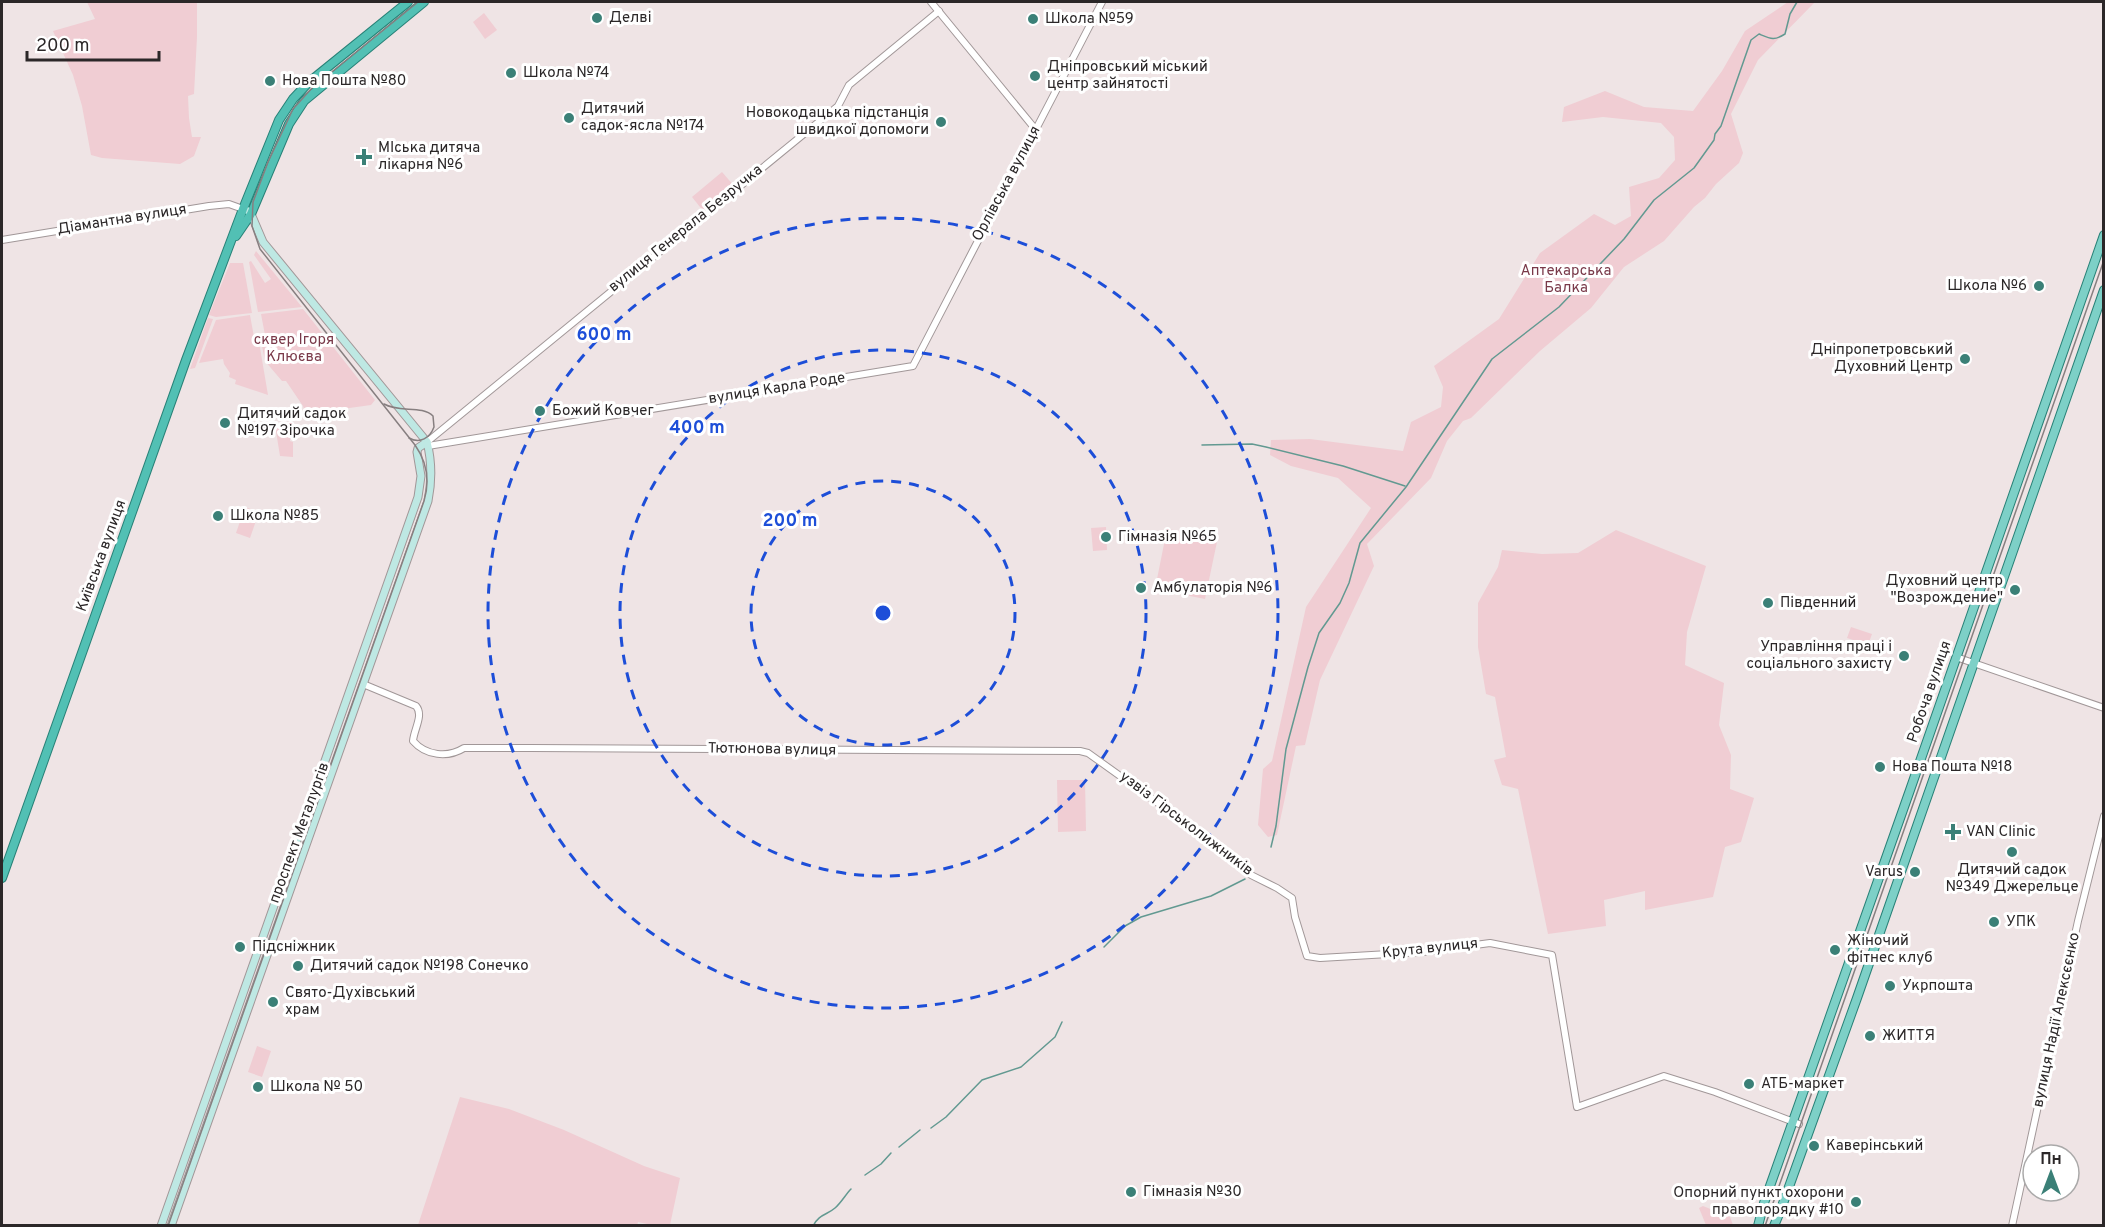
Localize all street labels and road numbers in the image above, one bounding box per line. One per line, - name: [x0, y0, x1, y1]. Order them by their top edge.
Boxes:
- street label: Орлівська вулиця: [969, 123, 1045, 245]
- street label: вулиця Генерала Безручка: [605, 161, 767, 297]
- street label: Діамантна вулиця: [56, 200, 188, 240]
- street label: вулиця Карла Роде: [707, 369, 847, 409]
- street label: Київська вулиця: [73, 497, 131, 615]
- street label: Робоча вулиця: [1904, 638, 1956, 746]
- street label: Тютюнова вулиця: [708, 739, 836, 761]
- street label: проспект Металургів: [266, 760, 334, 906]
- street label: узвіз Гірськолижників: [1115, 768, 1257, 880]
- street label: вулиця Надії Алексєєнко: [2029, 931, 2085, 1109]
- street label: Крута вулиця: [1381, 935, 1479, 963]

